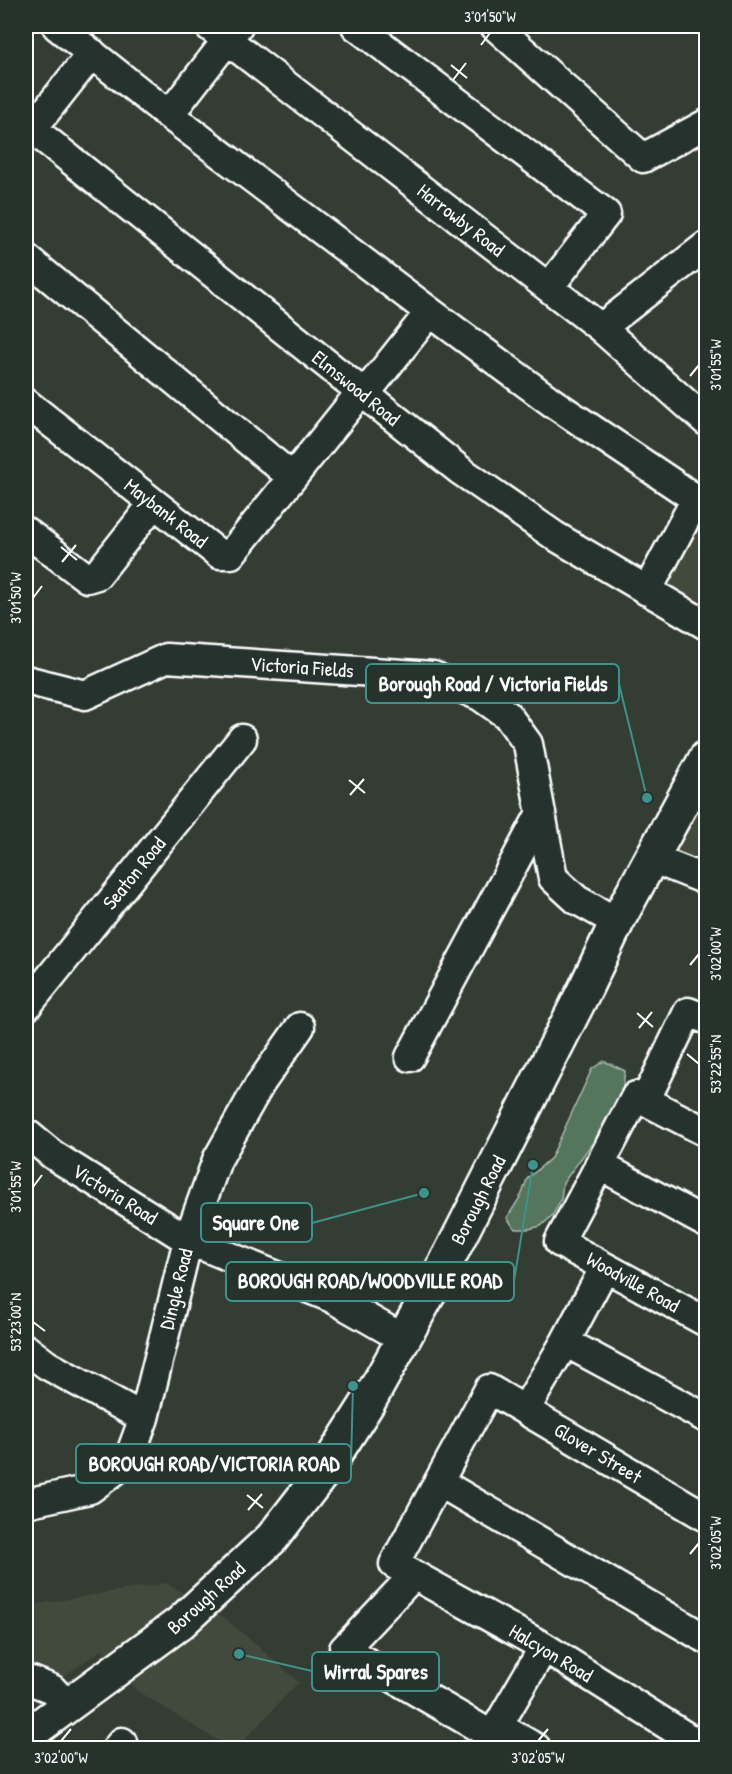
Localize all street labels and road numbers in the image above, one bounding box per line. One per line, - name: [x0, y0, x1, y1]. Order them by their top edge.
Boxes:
- street label: Harrowby Road: [412, 177, 511, 262]
- street label: Elmswood Road: [307, 344, 406, 432]
- street label: Maybank Road: [119, 471, 214, 554]
- street label: Victoria Fields: [249, 649, 355, 684]
- street label: Seaton Road: [96, 830, 171, 915]
- street label: Borough Road: [444, 1150, 512, 1249]
- street label: Victoria Road: [67, 1157, 163, 1231]
- street label: Dingle Road: [152, 1245, 199, 1332]
- street label: Woodville Road: [582, 1245, 685, 1318]
- street label: Glover Street: [549, 1416, 648, 1490]
- street label: Borough Road: [161, 1555, 251, 1640]
- street label: Halcyon Road: [504, 1617, 598, 1688]

